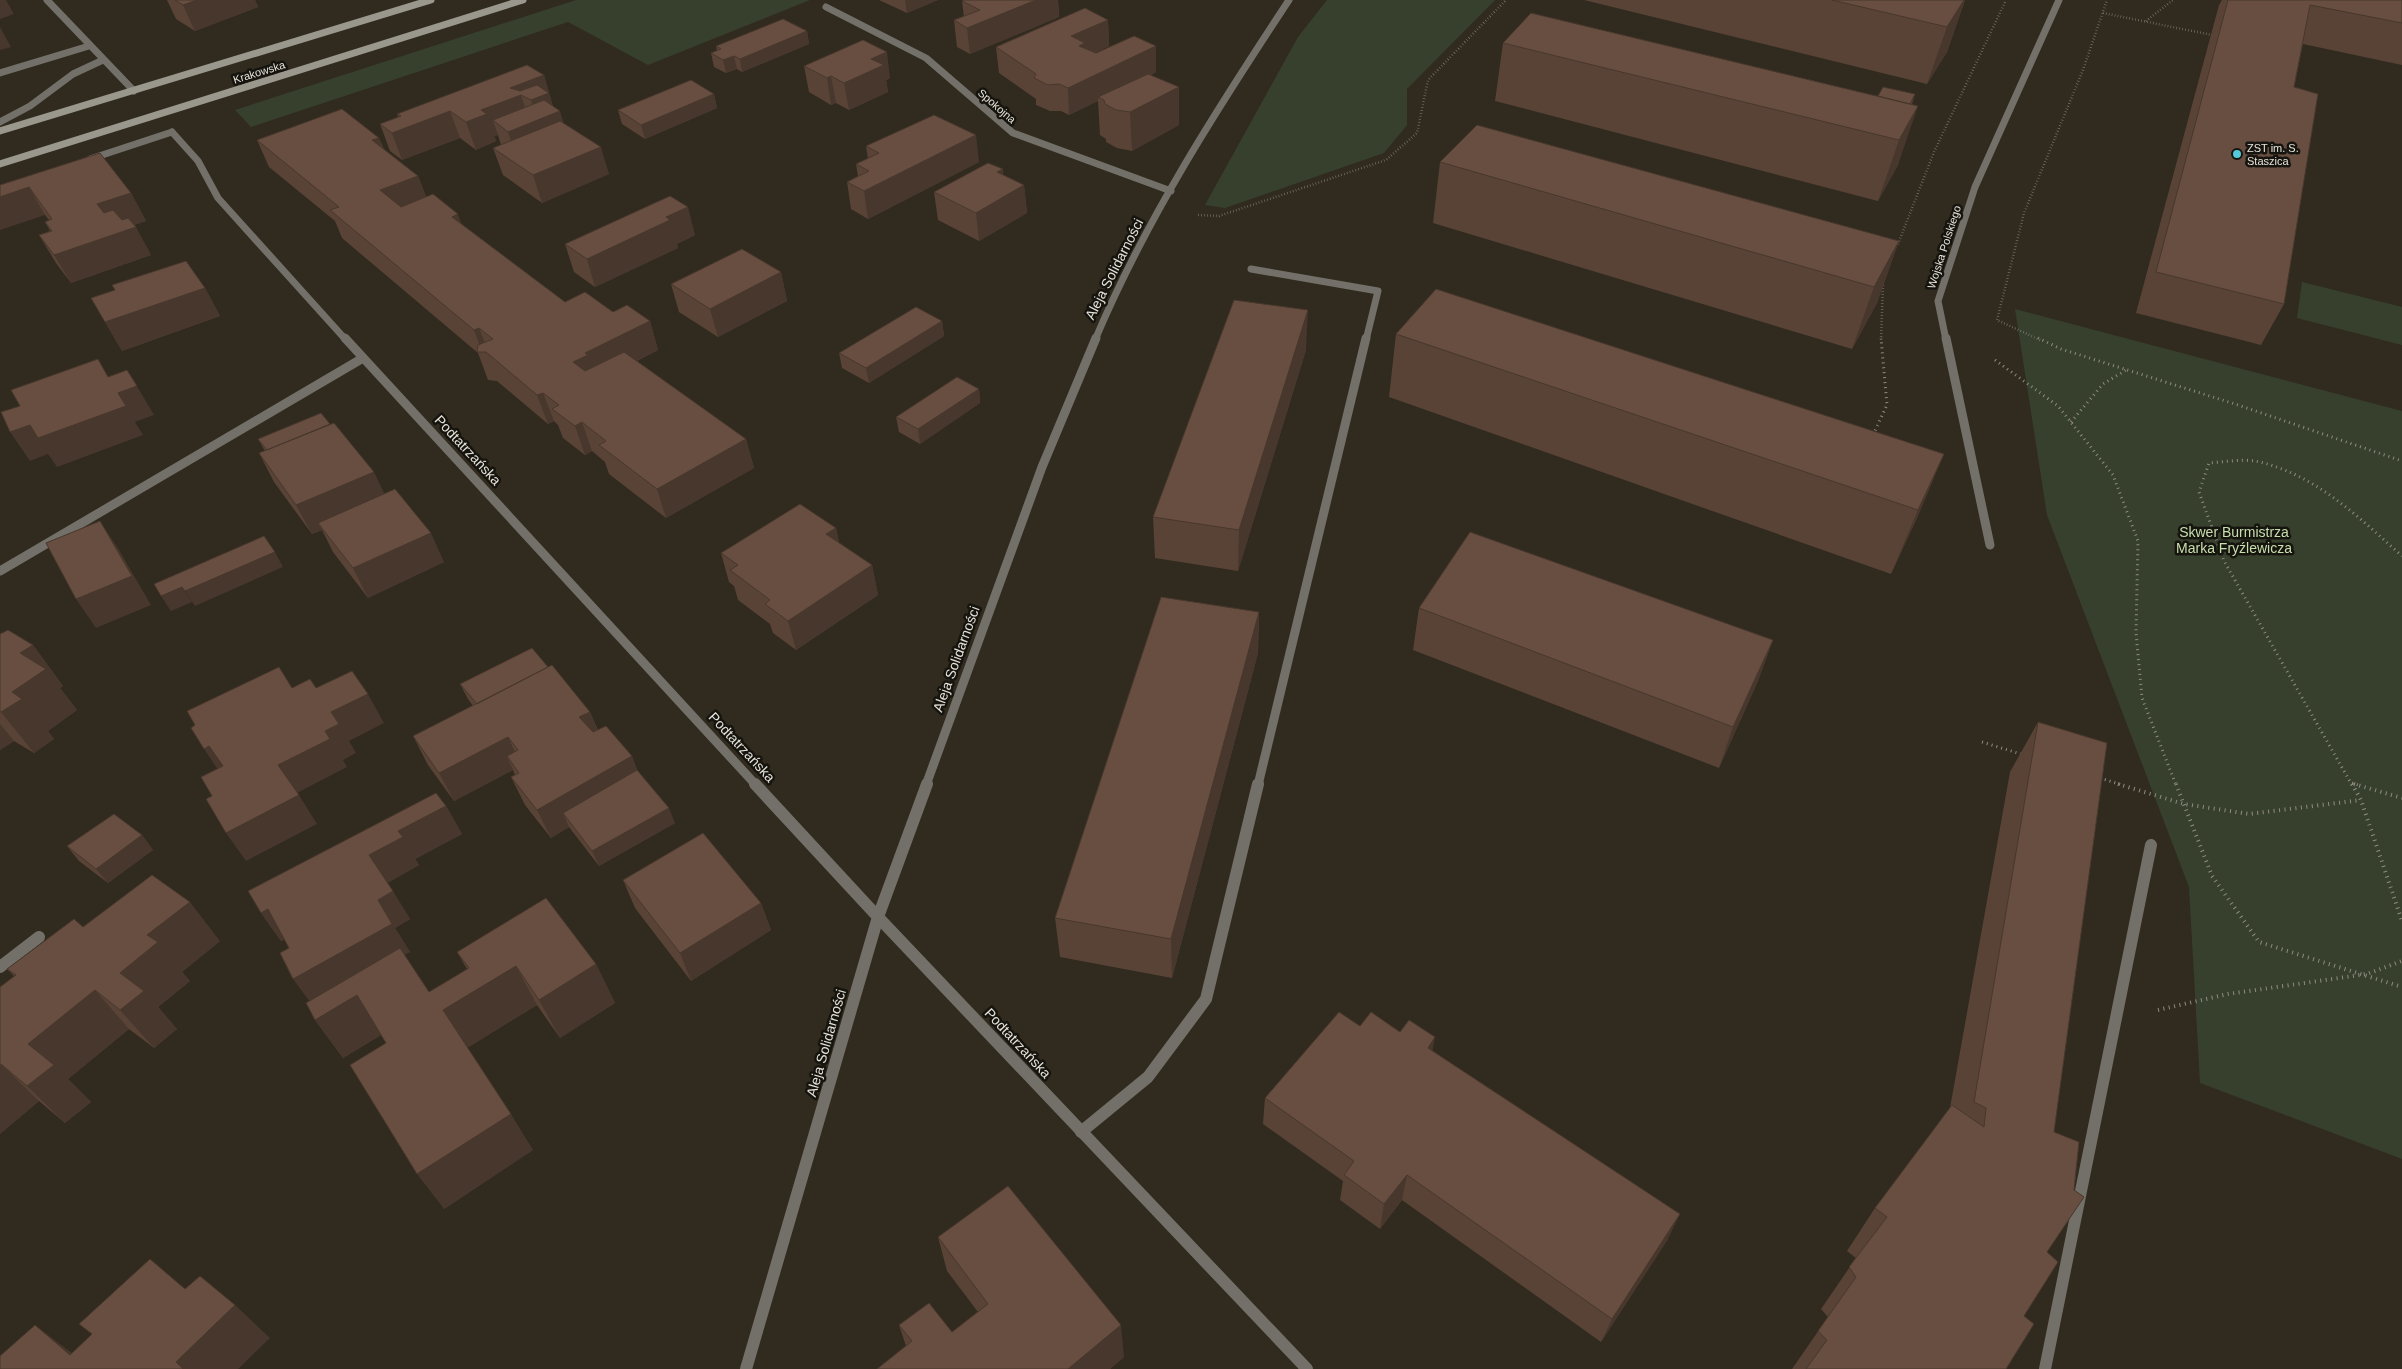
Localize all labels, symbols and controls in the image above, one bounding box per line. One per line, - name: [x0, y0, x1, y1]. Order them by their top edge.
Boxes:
- street label: Krakowska: [232, 58, 287, 86]
- street label: Spokojna: [976, 86, 1019, 126]
- place label: ZST im. S. Staszica: [2247, 142, 2299, 167]
- marker: ZST im. S. Staszica: [2231, 148, 2243, 160]
- street label: Wojska Polskiego: [1925, 204, 1963, 290]
- street label: Aleja Solidarności: [1082, 216, 1146, 322]
- street label: Podtatrzańska: [432, 412, 505, 488]
- park label: Skwer Burmistrza Marka Fryźlewicza: [2176, 524, 2292, 556]
- street label: Aleja Solidarności: [929, 604, 983, 714]
- street label: Podtatrzańska: [706, 709, 779, 785]
- street label: Aleja Solidarności: [803, 987, 849, 1099]
- street label: Podtatrzańska: [982, 1005, 1055, 1081]

